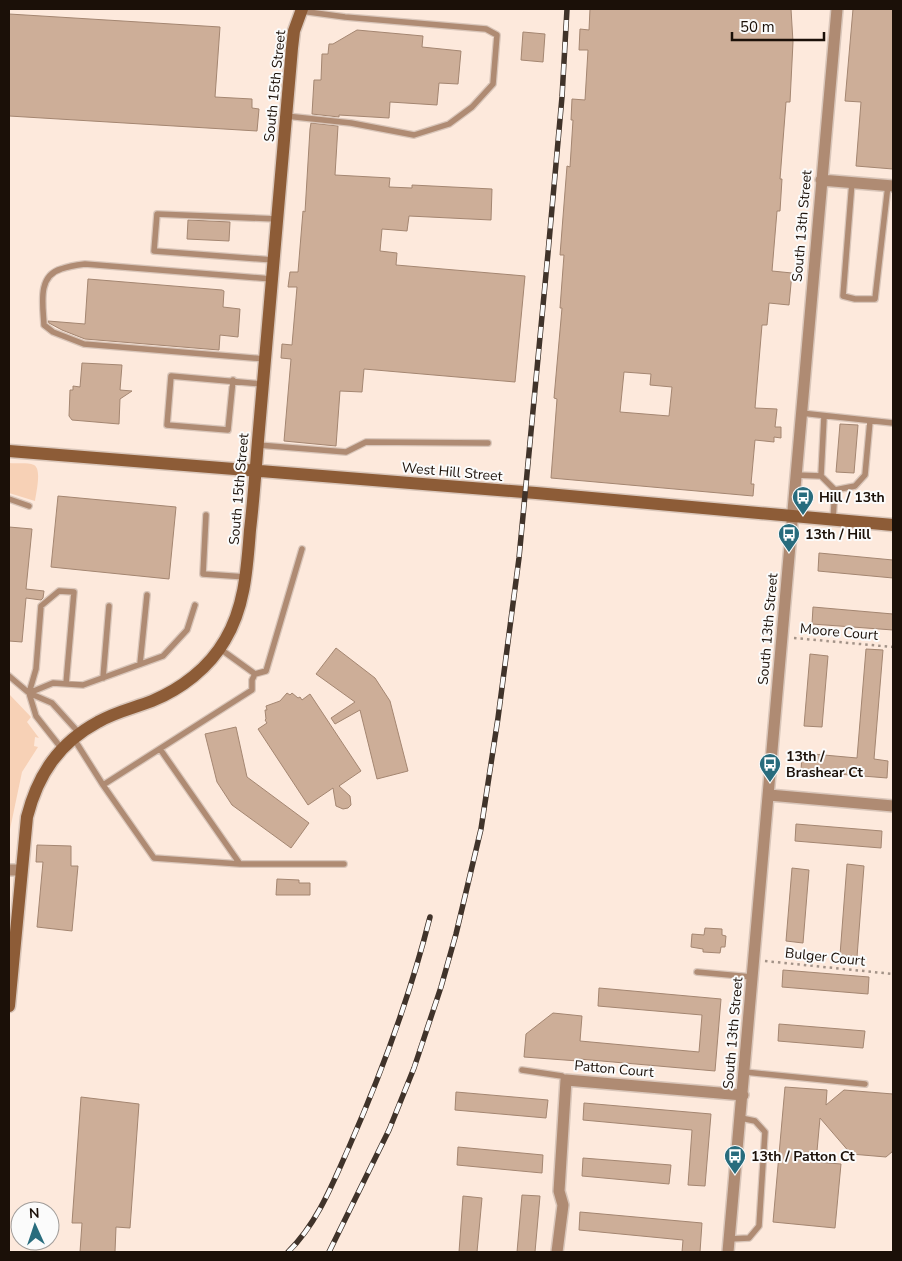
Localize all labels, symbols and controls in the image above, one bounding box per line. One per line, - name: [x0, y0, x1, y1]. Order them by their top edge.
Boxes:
- scale bar: [732, 10, 824, 42]
- text: 50 m: [740, 17, 775, 37]
- street label: South 15th Street: [260, 29, 290, 143]
- street label: South 13th Street: [788, 169, 816, 283]
- street label: South 15th Street: [225, 432, 253, 546]
- street label: West Hill Street: [401, 458, 503, 486]
- bus stop icon: Hill / 13th: [791, 485, 815, 516]
- place label: Hill / 13th: [819, 488, 885, 507]
- bus stop icon: 13th / Hill: [777, 522, 801, 553]
- place label: 13th / Hill: [805, 525, 871, 544]
- street label: South 13th Street: [754, 572, 782, 686]
- street label: Moore Court: [799, 619, 879, 645]
- place label: 13th / Brashear Ct: [786, 747, 863, 782]
- bus stop icon: 13th / Brashear Ct: [758, 752, 782, 783]
- street label: Bulger Court: [784, 943, 866, 971]
- street label: South 13th Street: [719, 976, 747, 1090]
- street label: Patton Court: [573, 1056, 655, 1082]
- bus stop icon: 13th / Patton Ct: [723, 1144, 747, 1175]
- place label: 13th / Patton Ct: [751, 1147, 855, 1166]
- north arrow: [10, 1201, 60, 1251]
- text: N: [29, 1204, 40, 1223]

